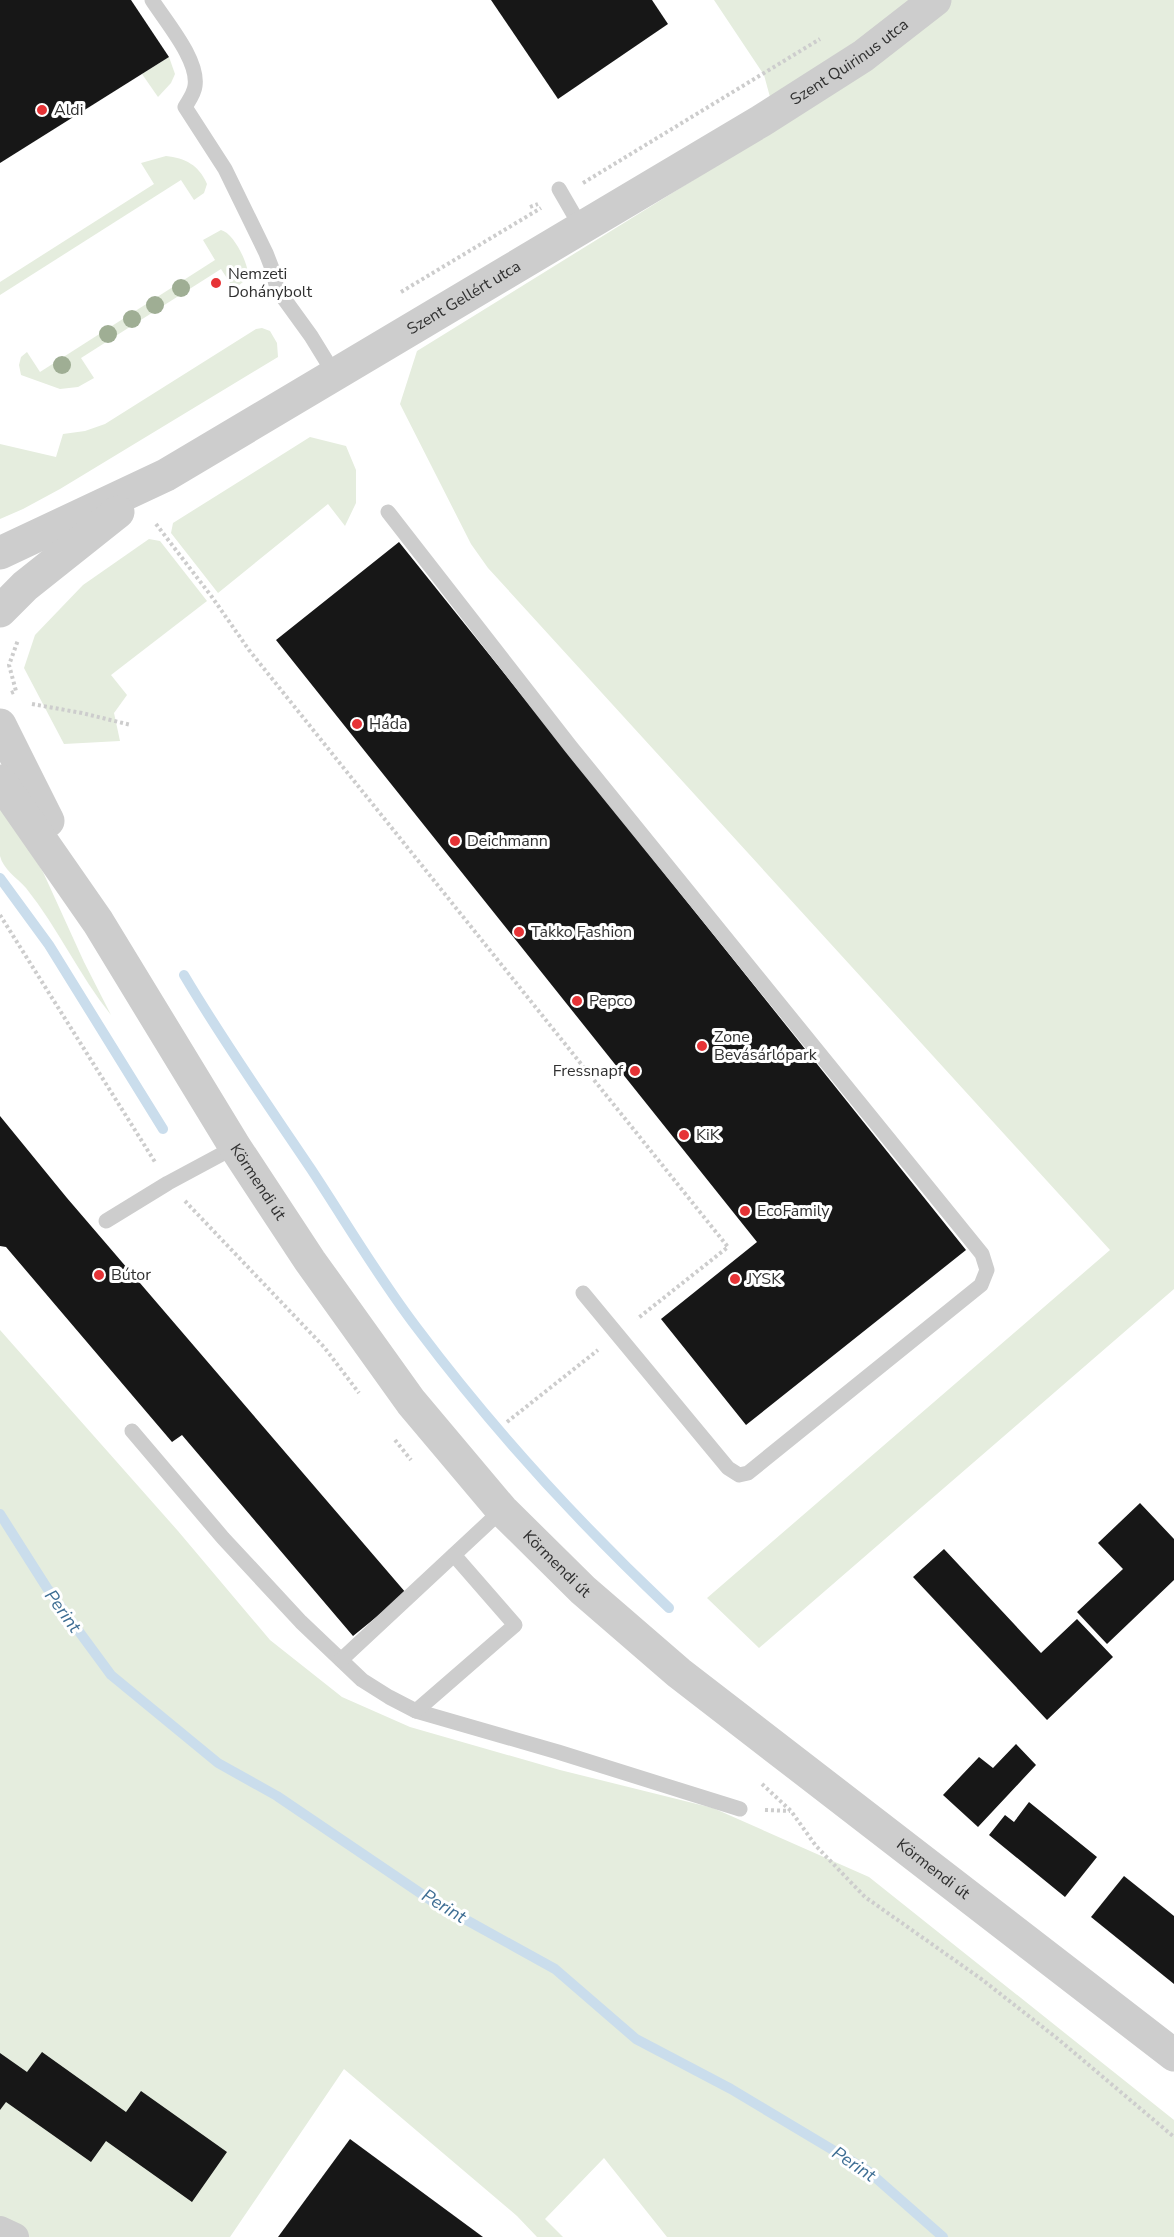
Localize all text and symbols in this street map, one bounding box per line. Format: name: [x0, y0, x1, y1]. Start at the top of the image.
street label: Szent Quirinus utca: [786, 14, 913, 111]
place label: Aldi: [54, 99, 83, 121]
marker: Aldi: [35, 103, 49, 117]
street label: Szent Gellért utca: [403, 255, 525, 340]
place label: Nemzeti Dohánybolt: [228, 263, 312, 303]
marker: Nemzeti Dohánybolt: [209, 276, 223, 290]
place label: Háda: [369, 713, 407, 735]
marker: Háda: [350, 717, 364, 731]
place label: Deichmann: [467, 830, 548, 852]
marker: Deichmann: [448, 834, 462, 848]
place label: Takko Fashion: [531, 921, 632, 943]
marker: Takko Fashion: [512, 925, 526, 939]
place label: Pepco: [589, 990, 633, 1012]
marker: Pepco: [570, 994, 584, 1008]
place label: Zone Bevásárlópark: [714, 1026, 818, 1066]
marker: Zone Bevásárlópark: [695, 1039, 709, 1053]
place label: Fressnapf: [553, 1060, 624, 1082]
marker: Fressnapf: [628, 1064, 642, 1078]
place label: KiK: [696, 1124, 721, 1146]
marker: KiK: [677, 1128, 691, 1142]
street label: Körmendi út: [225, 1139, 291, 1225]
place label: EcoFamily: [757, 1200, 830, 1222]
marker: EcoFamily: [738, 1204, 752, 1218]
place label: Bútor: [111, 1264, 151, 1286]
marker: Bútor: [92, 1268, 106, 1282]
place label: JYSK: [746, 1268, 782, 1290]
marker: JYSK: [728, 1272, 742, 1286]
street label: Körmendi út: [518, 1525, 596, 1603]
water label: Perint: [39, 1585, 87, 1638]
street label: Körmendi út: [892, 1834, 975, 1905]
water label: Perint: [417, 1883, 471, 1929]
water label: Perint: [828, 2141, 881, 2188]

